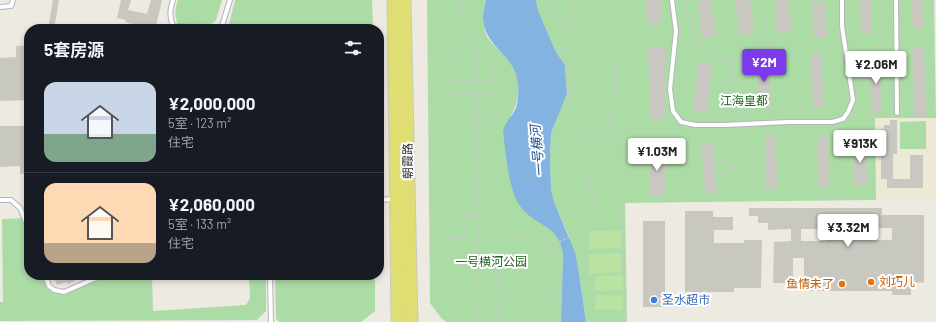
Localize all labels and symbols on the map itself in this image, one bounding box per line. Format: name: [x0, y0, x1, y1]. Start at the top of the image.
pin: ¥2M: [745, 49, 783, 83]
pin: ¥2.06M: [843, 51, 909, 85]
park label: 江海皇都: [720, 93, 768, 107]
water label: 一号横河: [527, 121, 547, 178]
pin: ¥913K: [832, 130, 888, 164]
pin: ¥1.03M: [624, 138, 690, 172]
street label: 朝霞路: [400, 143, 414, 179]
pin: ¥3.32M: [815, 214, 881, 248]
park label: 一号横河公园: [455, 254, 527, 268]
place label: 刘巧儿: [879, 274, 915, 288]
place label: 鱼情未了: [786, 276, 834, 290]
marker: 刘巧儿: [866, 277, 876, 287]
marker: 鱼情未了: [837, 279, 847, 289]
place label: 圣水超市: [662, 292, 710, 306]
marker: 圣水超市: [649, 295, 659, 305]

